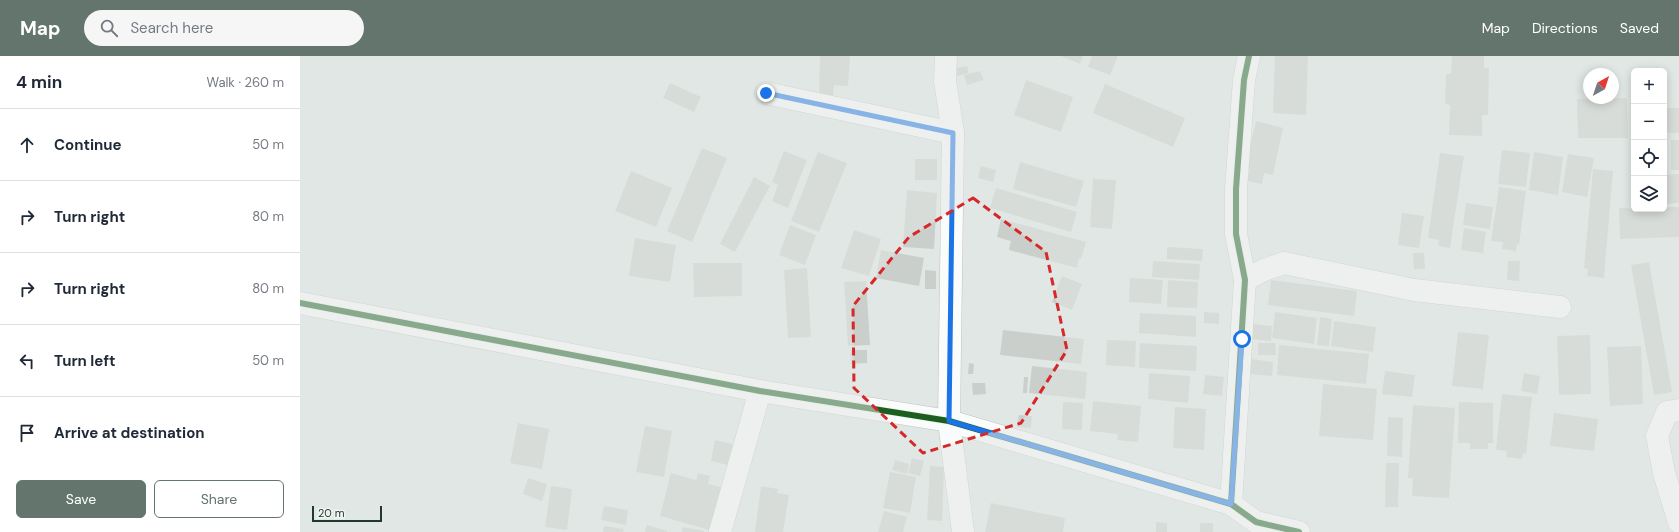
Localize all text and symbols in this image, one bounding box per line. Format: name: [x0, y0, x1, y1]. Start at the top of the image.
search box: [84, 10, 364, 46]
text: Map: [20, 16, 60, 41]
icon: search: [98, 17, 120, 39]
text: Search here: [130, 18, 213, 38]
text: Map: [1482, 19, 1510, 37]
text: Directions: [1532, 19, 1598, 37]
text: Saved: [1620, 19, 1659, 37]
north arrow: [1583, 68, 1619, 104]
map controls: [1631, 68, 1667, 212]
button: +: [1631, 68, 1667, 104]
text: 4 min: [16, 71, 62, 93]
text: Walk · 260 m: [206, 74, 284, 91]
route end: [757, 84, 775, 102]
button: −: [1631, 104, 1667, 140]
icon: ahead: [16, 134, 38, 156]
text: Continue: [54, 135, 122, 155]
text: 50 m: [252, 136, 284, 153]
button: locate: [1631, 140, 1667, 176]
button: layers: [1631, 176, 1667, 212]
icon: right: [16, 206, 38, 228]
text: Turn right: [54, 207, 125, 227]
text: 80 m: [252, 208, 284, 225]
icon: right: [16, 278, 38, 300]
text: Turn right: [54, 279, 125, 299]
text: 80 m: [252, 280, 284, 297]
route start: [1233, 330, 1251, 348]
icon: left: [16, 350, 38, 372]
text: Turn left: [54, 351, 115, 371]
text: 50 m: [252, 352, 284, 369]
icon: arrive: [16, 422, 38, 444]
text: Arrive at destination: [54, 423, 205, 443]
button: Save: [16, 480, 146, 518]
button: Share: [154, 480, 284, 518]
scale bar: [312, 504, 382, 523]
text: 20 m: [318, 506, 344, 520]

